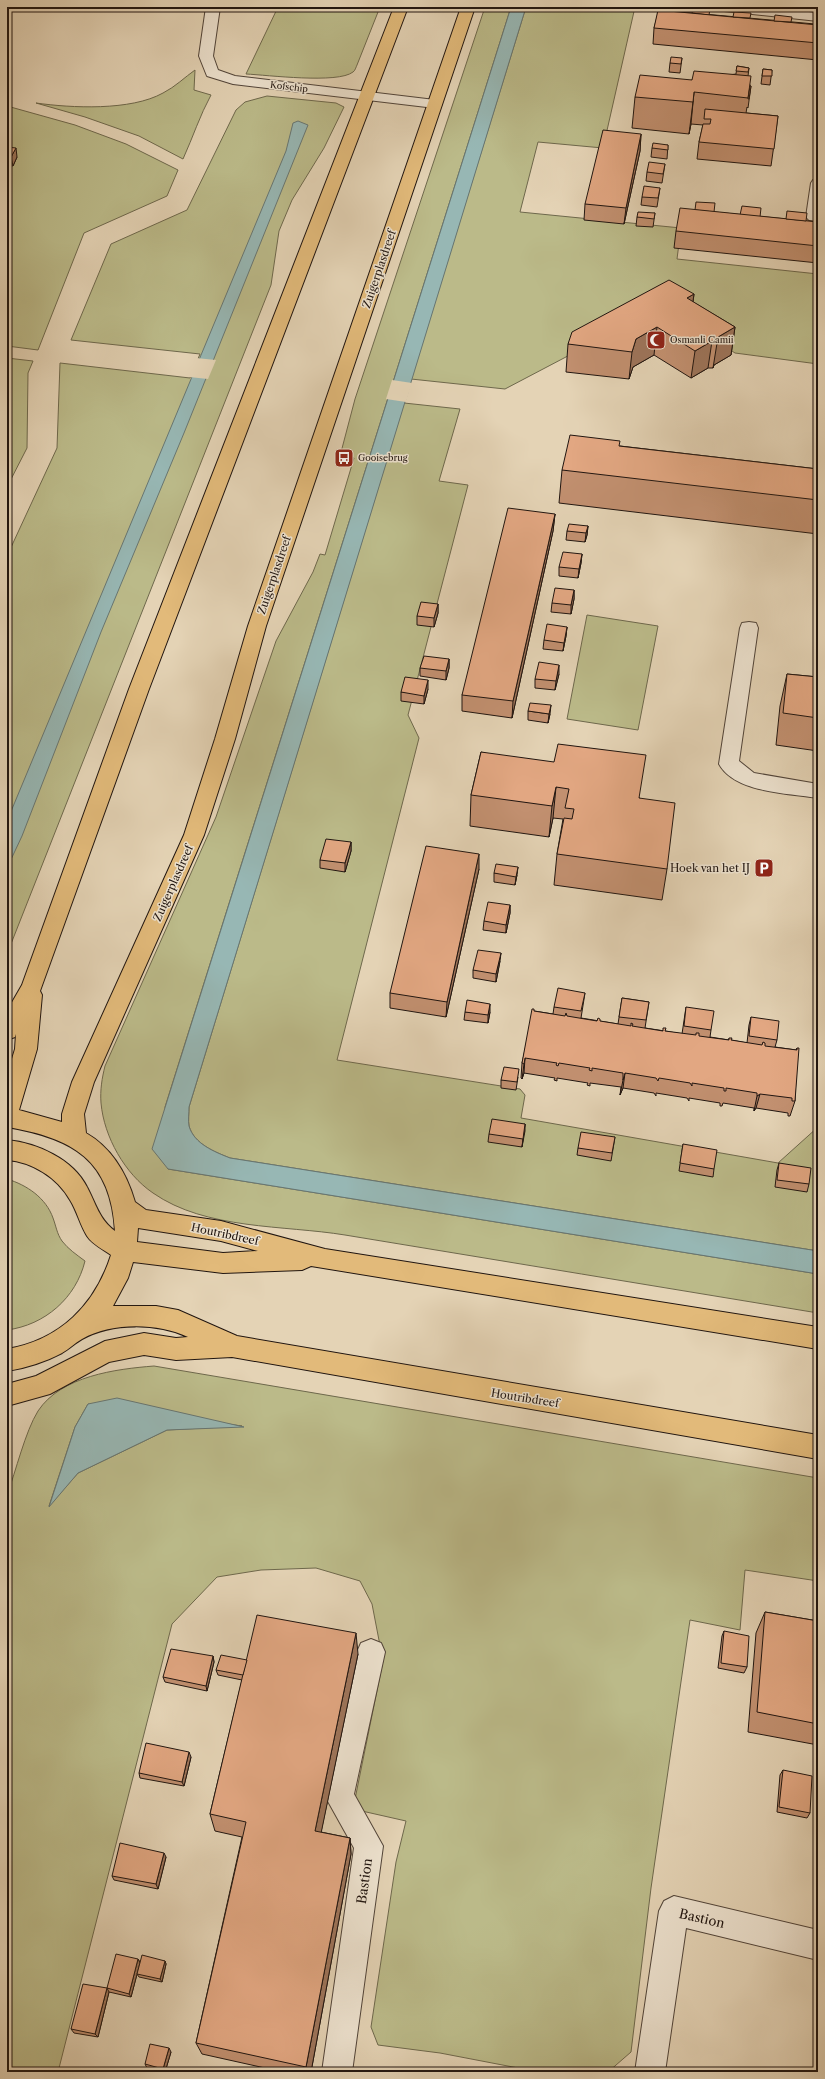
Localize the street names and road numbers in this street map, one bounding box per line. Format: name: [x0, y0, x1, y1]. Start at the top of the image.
street label: Kofschip: [270, 79, 309, 94]
street label: Zuigerplasdreef: [359, 226, 400, 310]
street label: Zuigerplasdreef: [254, 532, 295, 616]
street label: Zuigerplasdreef: [150, 841, 197, 923]
street label: Houtribdreef: [190, 1220, 262, 1248]
street label: Houtribdreef: [490, 1386, 562, 1411]
street label: Bastion: [353, 1857, 375, 1905]
street label: Bastion: [678, 1905, 726, 1931]

